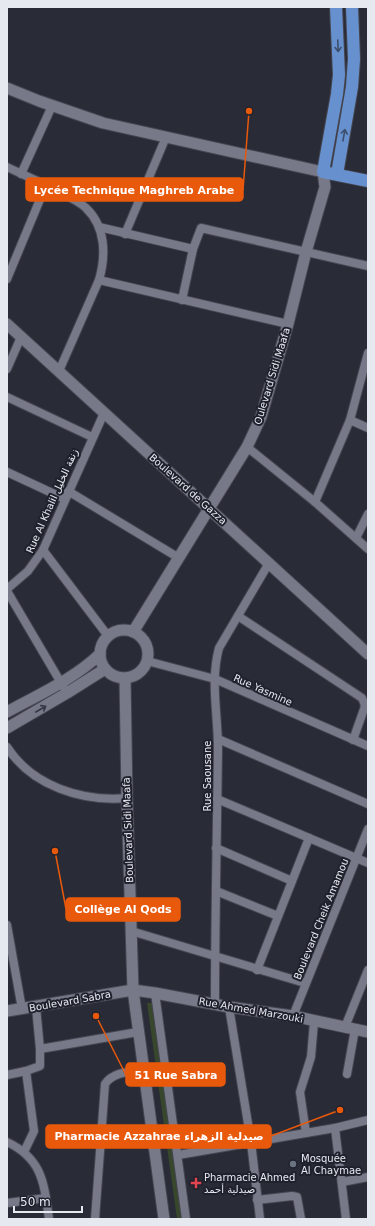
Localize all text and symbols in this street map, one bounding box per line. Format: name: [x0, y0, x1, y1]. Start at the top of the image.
one-way arrow: [334, 39, 342, 52]
one-way arrow: [340, 129, 348, 142]
callout: Lycée Technique Maghreb Arabe: [26, 178, 243, 201]
text: Lycée Technique Maghreb Arabe: [34, 184, 234, 197]
street label: Oulevard Sidi Maafa: [252, 326, 292, 426]
street label: Rue Al Khalil زنقة الخليل: [24, 447, 80, 555]
street label: Boulevard de Gazza: [147, 451, 229, 527]
street label: Rue Yasmine: [232, 672, 294, 708]
one-way arrow: [35, 704, 47, 712]
street label: Rue Saousane: [202, 741, 213, 811]
street label: Boulevard Sidi Maafa: [121, 777, 135, 883]
street label: Boulevard Cheik Amamou: [292, 857, 350, 981]
callout: Collège Al Qods: [66, 898, 180, 921]
text: Collège Al Qods: [74, 903, 172, 916]
street label: Boulevard Sabra: [28, 988, 112, 1014]
street label: Rue Ahmed Marzouki: [198, 995, 304, 1025]
callout: 51 Rue Sabra: [126, 1063, 225, 1086]
text: 51 Rue Sabra: [135, 1069, 217, 1082]
callout: Pharmacie Azzahrae صيدلية الزهراء: [46, 1125, 271, 1148]
text: Pharmacie Azzahrae صيدلية الزهراء: [54, 1130, 264, 1143]
place label: Mosquée Al Chaymae: [301, 1153, 361, 1176]
marker: Mosquée Al Chaymae: [288, 1159, 298, 1169]
place label: Pharmacie Ahmed صيدلية أحمد: [204, 1172, 295, 1195]
marker: Pharmacie Ahmed صيدلية أحمد: [191, 1178, 201, 1188]
scale bar: [14, 1188, 82, 1214]
text: 50 m: [20, 1195, 51, 1209]

